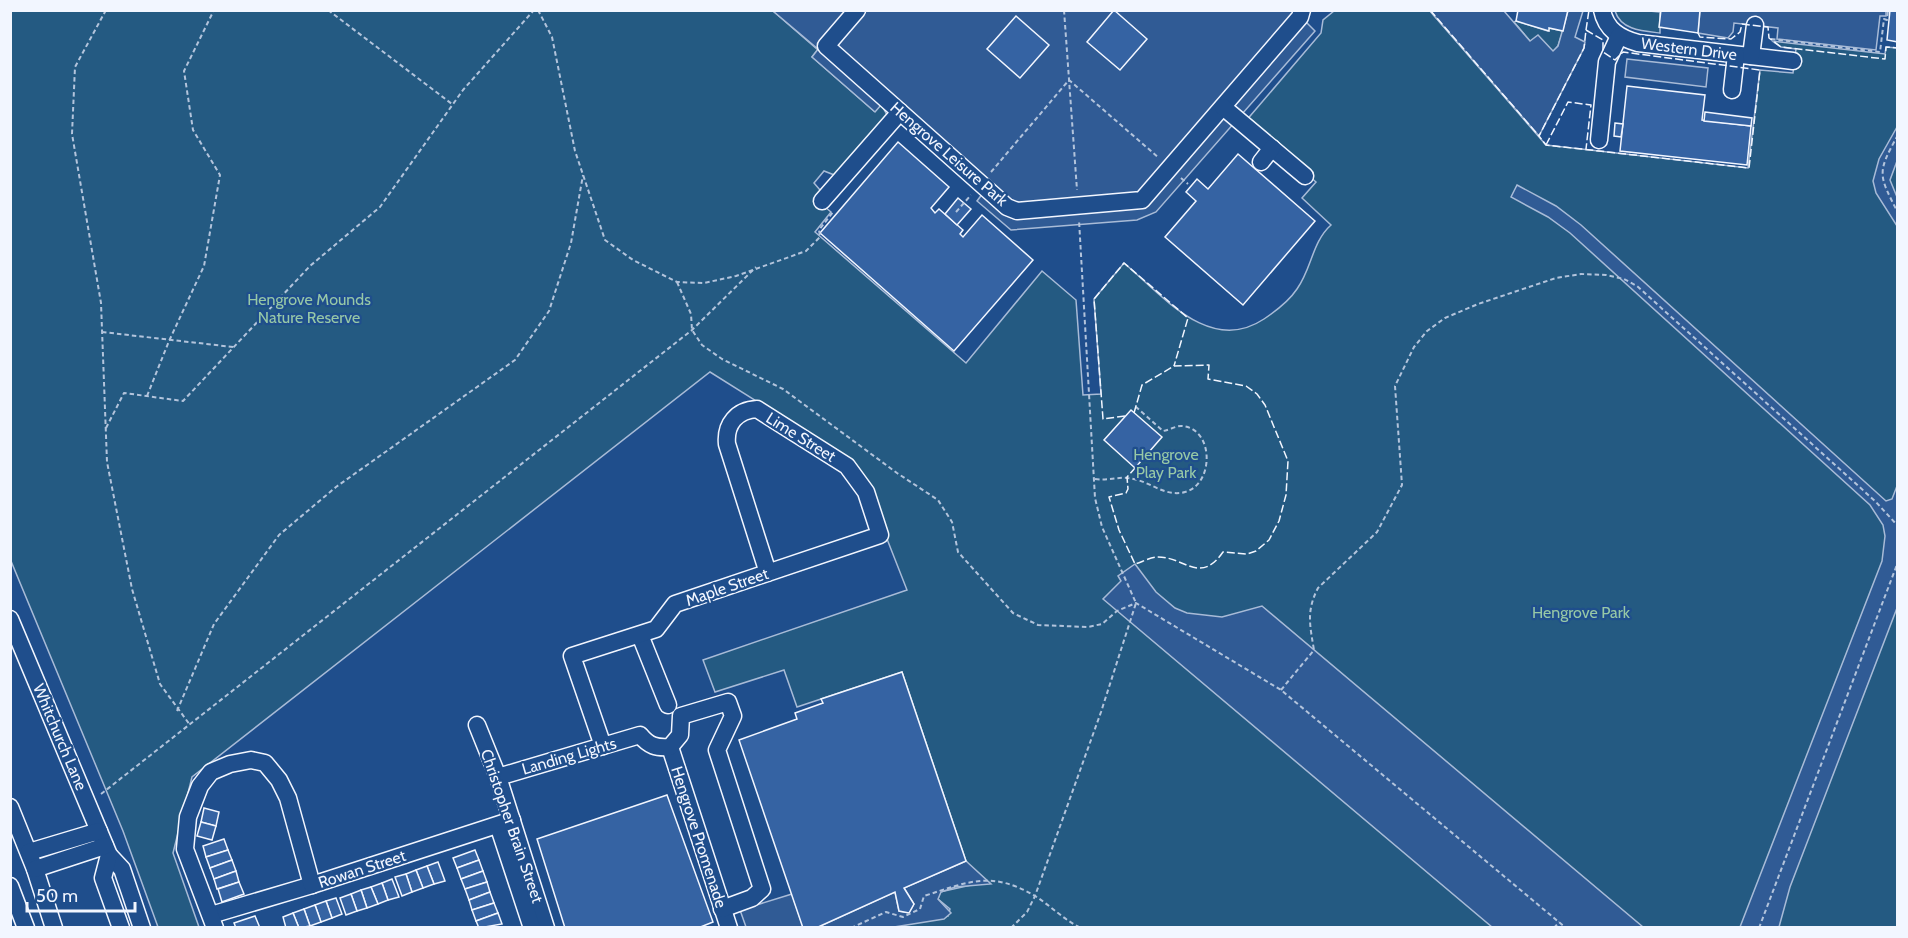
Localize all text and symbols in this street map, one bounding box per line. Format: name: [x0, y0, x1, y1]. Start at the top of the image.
street label: Western Drive: [1640, 34, 1738, 64]
street label: Hengrove Leisure Park: [886, 98, 1012, 211]
park label: Hengrove Mounds Nature Reserve: [247, 290, 371, 327]
street label: Lime Street: [763, 408, 840, 466]
park label: Hengrove Play Park: [1133, 445, 1199, 482]
street label: Maple Street: [683, 564, 771, 610]
park label: Hengrove Park: [1532, 603, 1631, 622]
street label: Whitchurch Lane: [29, 681, 91, 793]
street label: Landing Lights: [520, 733, 619, 779]
street label: Christopher Brain Street: [477, 747, 547, 906]
street label: Hengrove Promenade: [667, 764, 731, 910]
street label: Rowan Street: [316, 846, 409, 892]
scale bar: [27, 875, 135, 913]
text: 50 m: [36, 885, 78, 907]

